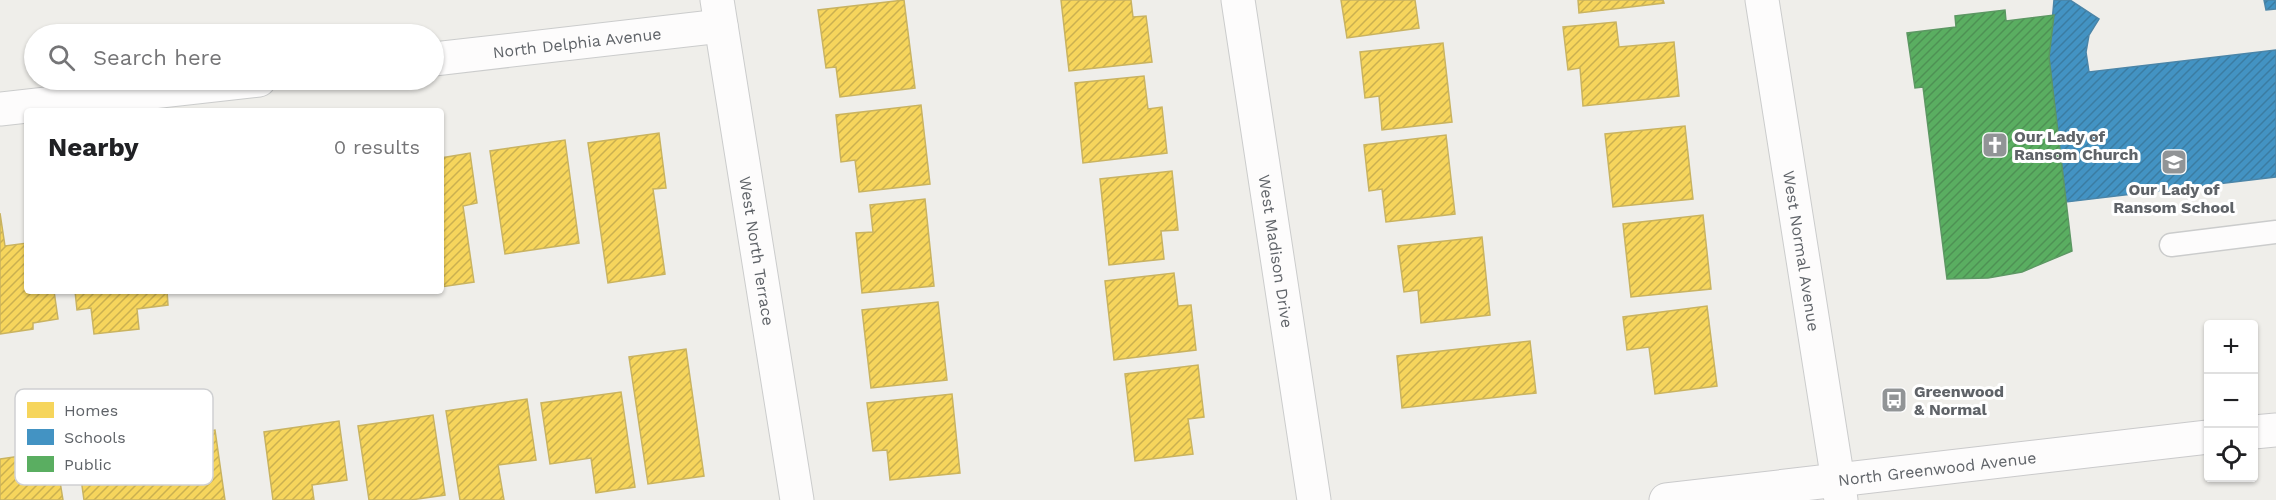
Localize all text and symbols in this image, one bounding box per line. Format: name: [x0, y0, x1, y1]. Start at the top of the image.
street label: North Delphia Avenue: [492, 23, 662, 62]
search box: [24, 24, 444, 90]
icon: search: [45, 41, 78, 74]
text: Search here: [93, 45, 222, 70]
place label: Our Lady of Ransom Church: [2014, 127, 2138, 164]
church icon: Our Lady of Ransom Church: [1980, 130, 2010, 160]
text: Nearby: [48, 132, 139, 162]
text: 0 results: [334, 135, 420, 159]
school or university icon: Our Lady of Ransom School: [2159, 147, 2189, 177]
street label: West Normal Avenue: [1780, 169, 1824, 333]
street label: West Madison Drive: [1255, 173, 1297, 329]
street label: West North Terrace: [736, 175, 778, 327]
place label: Our Lady of Ransom School: [2113, 180, 2236, 217]
map controls: [2204, 320, 2258, 482]
button: +: [2204, 320, 2258, 374]
button: −: [2204, 374, 2258, 428]
place label: Greenwood & Normal: [1914, 382, 2004, 419]
bus stop icon: Greenwood & Normal: [1879, 385, 1909, 415]
legend: [15, 389, 213, 485]
text: Homes: [64, 401, 118, 420]
text: Schools: [64, 428, 126, 447]
button: locate: [2204, 428, 2258, 482]
street label: North Greenwood Avenue: [1837, 448, 2037, 489]
text: Public: [64, 455, 112, 474]

